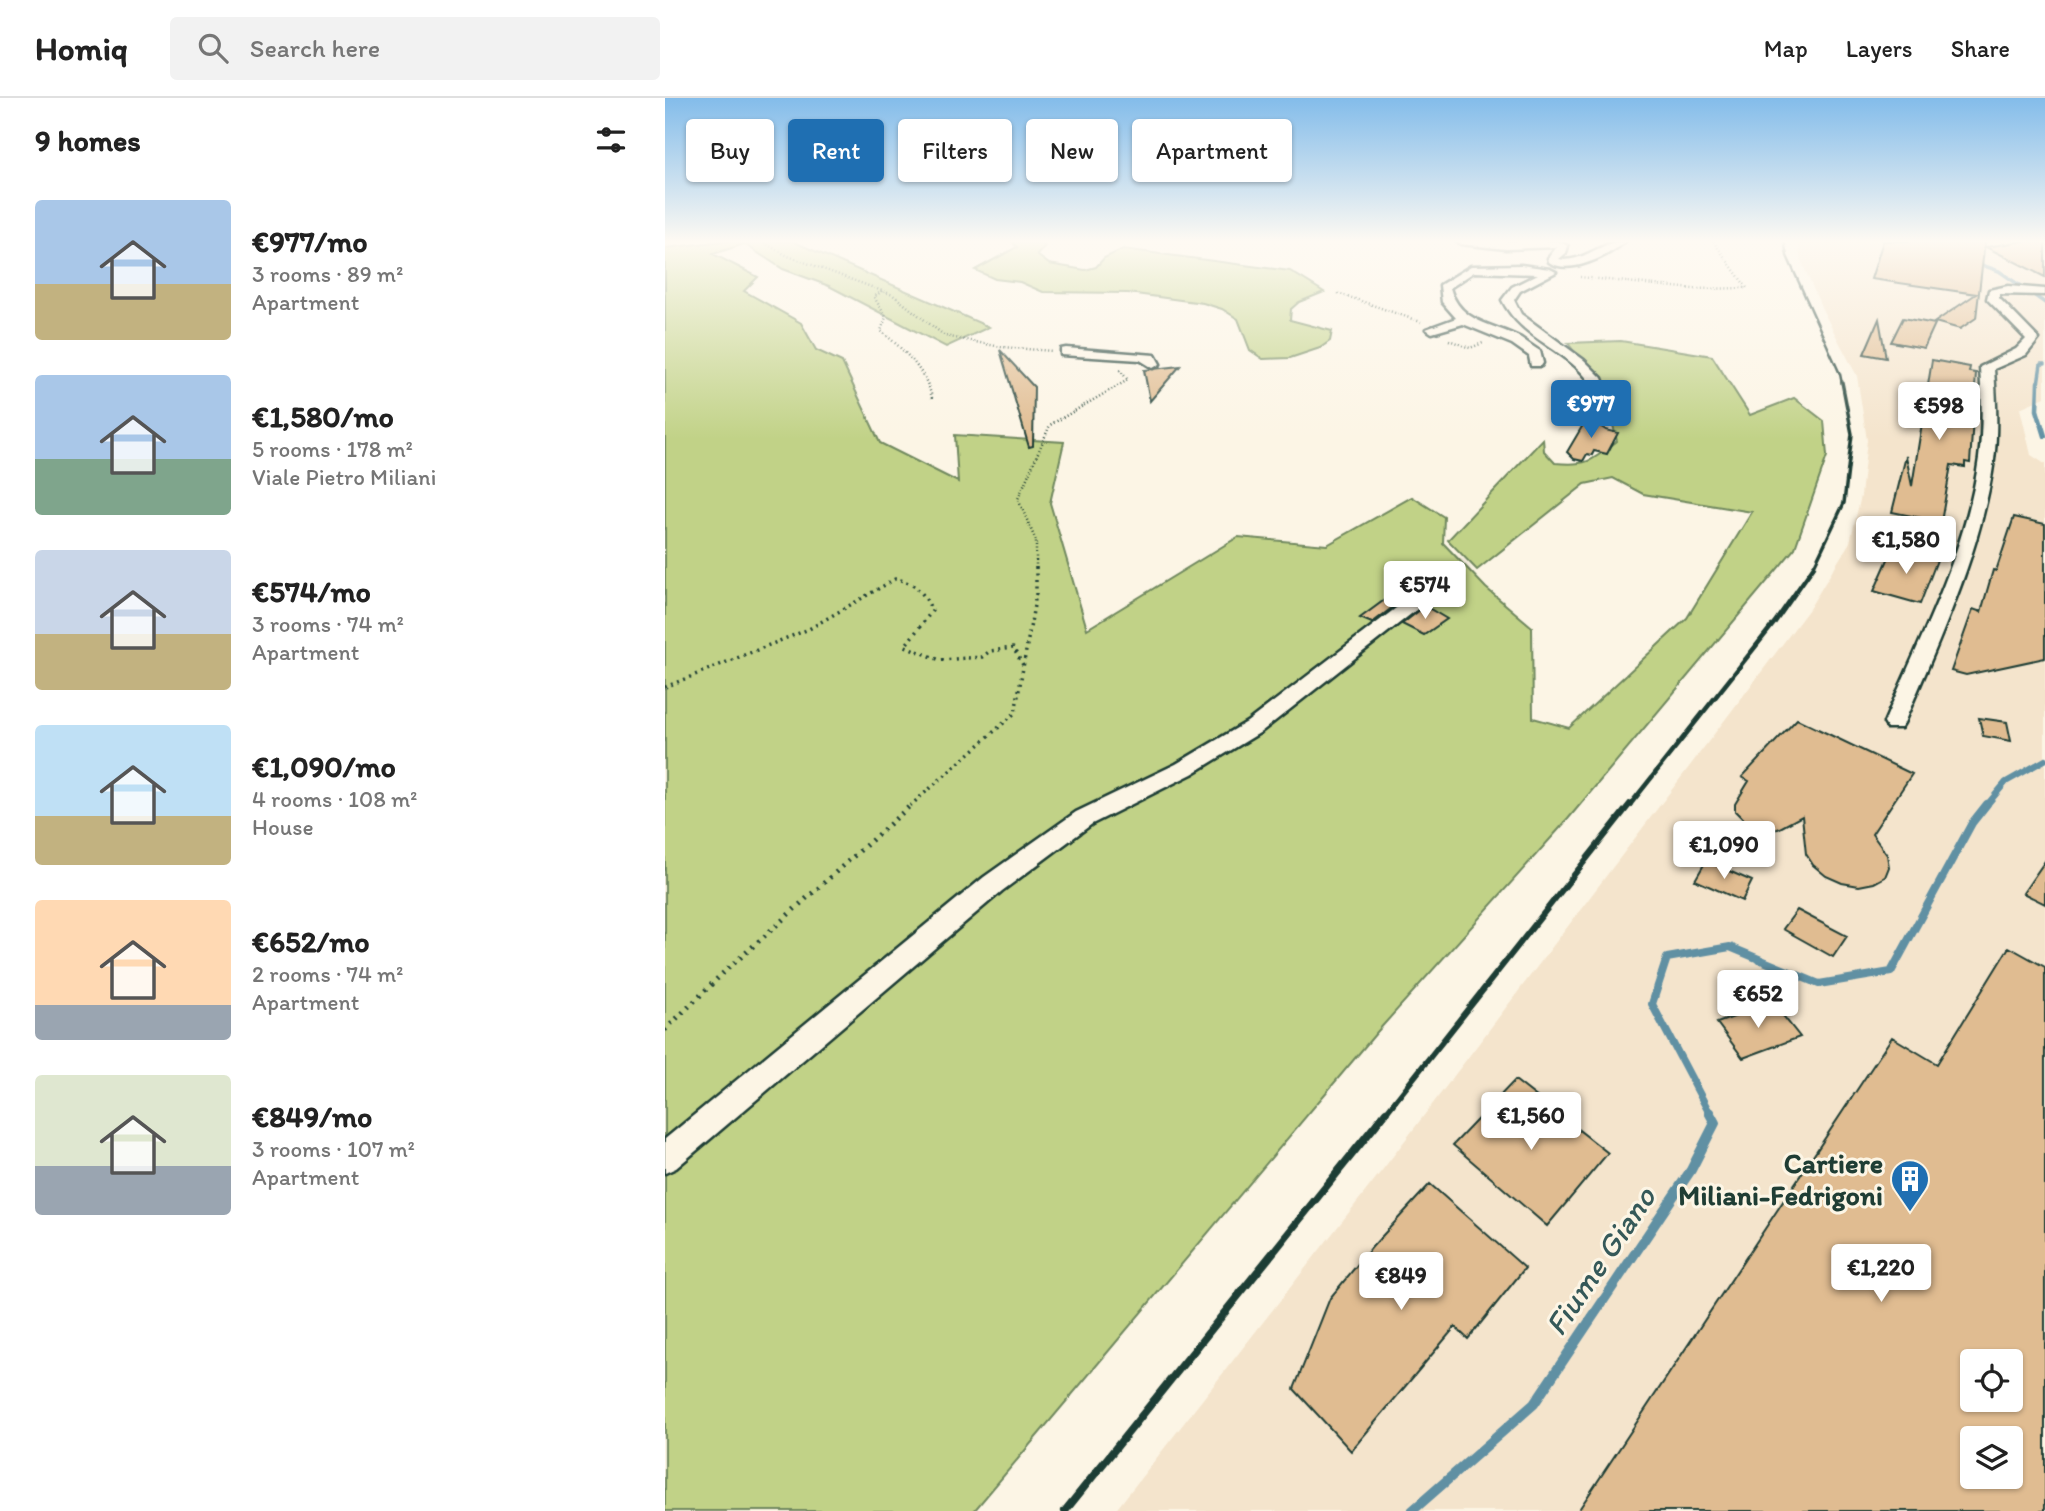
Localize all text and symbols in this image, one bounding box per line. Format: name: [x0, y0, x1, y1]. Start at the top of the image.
search box: [170, 17, 660, 80]
text: Homiq: [35, 29, 128, 68]
icon: search: [194, 29, 232, 67]
text: Search here: [250, 32, 380, 64]
text: Map: [1764, 34, 1808, 63]
text: Layers: [1846, 34, 1913, 63]
text: Share: [1951, 34, 2010, 63]
chip: Buy: [686, 119, 774, 182]
chip: Rent: [788, 119, 884, 182]
chip: Filters: [898, 119, 1012, 182]
chip: New: [1026, 119, 1118, 182]
chip: Apartment: [1132, 119, 1292, 182]
icon: filters: [592, 121, 630, 159]
text: 9 homes: [35, 122, 141, 159]
text: €977/mo: [252, 223, 368, 260]
icon: home: [91, 228, 175, 312]
text: 3 rooms · 89 m²: [252, 260, 403, 288]
text: Apartment: [252, 288, 359, 316]
pin: €977: [1550, 380, 1632, 440]
pin: €598: [1898, 382, 1980, 442]
text: €977: [1567, 389, 1615, 417]
text: €598: [1914, 391, 1964, 419]
text: €1,580/mo: [252, 398, 394, 435]
icon: home: [91, 403, 175, 487]
text: 5 rooms · 178 m²: [252, 435, 413, 463]
text: Viale Pietro Miliani: [252, 463, 437, 491]
pin: €1,580: [1849, 517, 1963, 576]
text: €1,580: [1872, 525, 1940, 553]
pin: €574: [1384, 561, 1466, 621]
text: €574: [1400, 570, 1450, 598]
text: €574/mo: [252, 573, 371, 610]
icon: home: [91, 578, 175, 662]
text: 3 rooms · 74 m²: [252, 610, 404, 638]
text: Apartment: [252, 638, 359, 666]
text: €1,090/mo: [252, 748, 396, 785]
icon: home: [91, 753, 175, 837]
text: 4 rooms · 108 m²: [252, 785, 417, 813]
text: House: [252, 813, 314, 841]
pin: €1,090: [1667, 822, 1781, 881]
text: €1,090: [1689, 830, 1759, 858]
text: €652/mo: [252, 923, 370, 960]
icon: home: [91, 928, 175, 1012]
text: 2 rooms · 74 m²: [252, 960, 404, 988]
pin: €652: [1717, 970, 1799, 1030]
text: €652: [1733, 979, 1783, 1007]
text: Apartment: [252, 988, 359, 1016]
pin: €1,560: [1474, 1093, 1588, 1152]
text: €849/mo: [252, 1098, 372, 1135]
text: €1,560: [1497, 1101, 1565, 1129]
icon: home: [91, 1103, 175, 1187]
text: 3 rooms · 107 m²: [252, 1135, 415, 1163]
place label: Cartiere Miliani-Fedrigoni: [1678, 1146, 1883, 1212]
building icon: Cartiere Miliani-Fedrigoni: [1889, 1158, 1931, 1213]
text: Apartment: [252, 1163, 359, 1191]
water label: Fiume Giano: [1536, 1178, 1665, 1342]
pin: €1,220: [1824, 1244, 1938, 1304]
pin: €849: [1360, 1252, 1442, 1312]
text: €1,220: [1847, 1253, 1915, 1281]
text: €849: [1375, 1261, 1427, 1289]
map controls: [1960, 1349, 2023, 1489]
button: locate: [1960, 1349, 2023, 1412]
button: layers: [1960, 1426, 2023, 1489]

